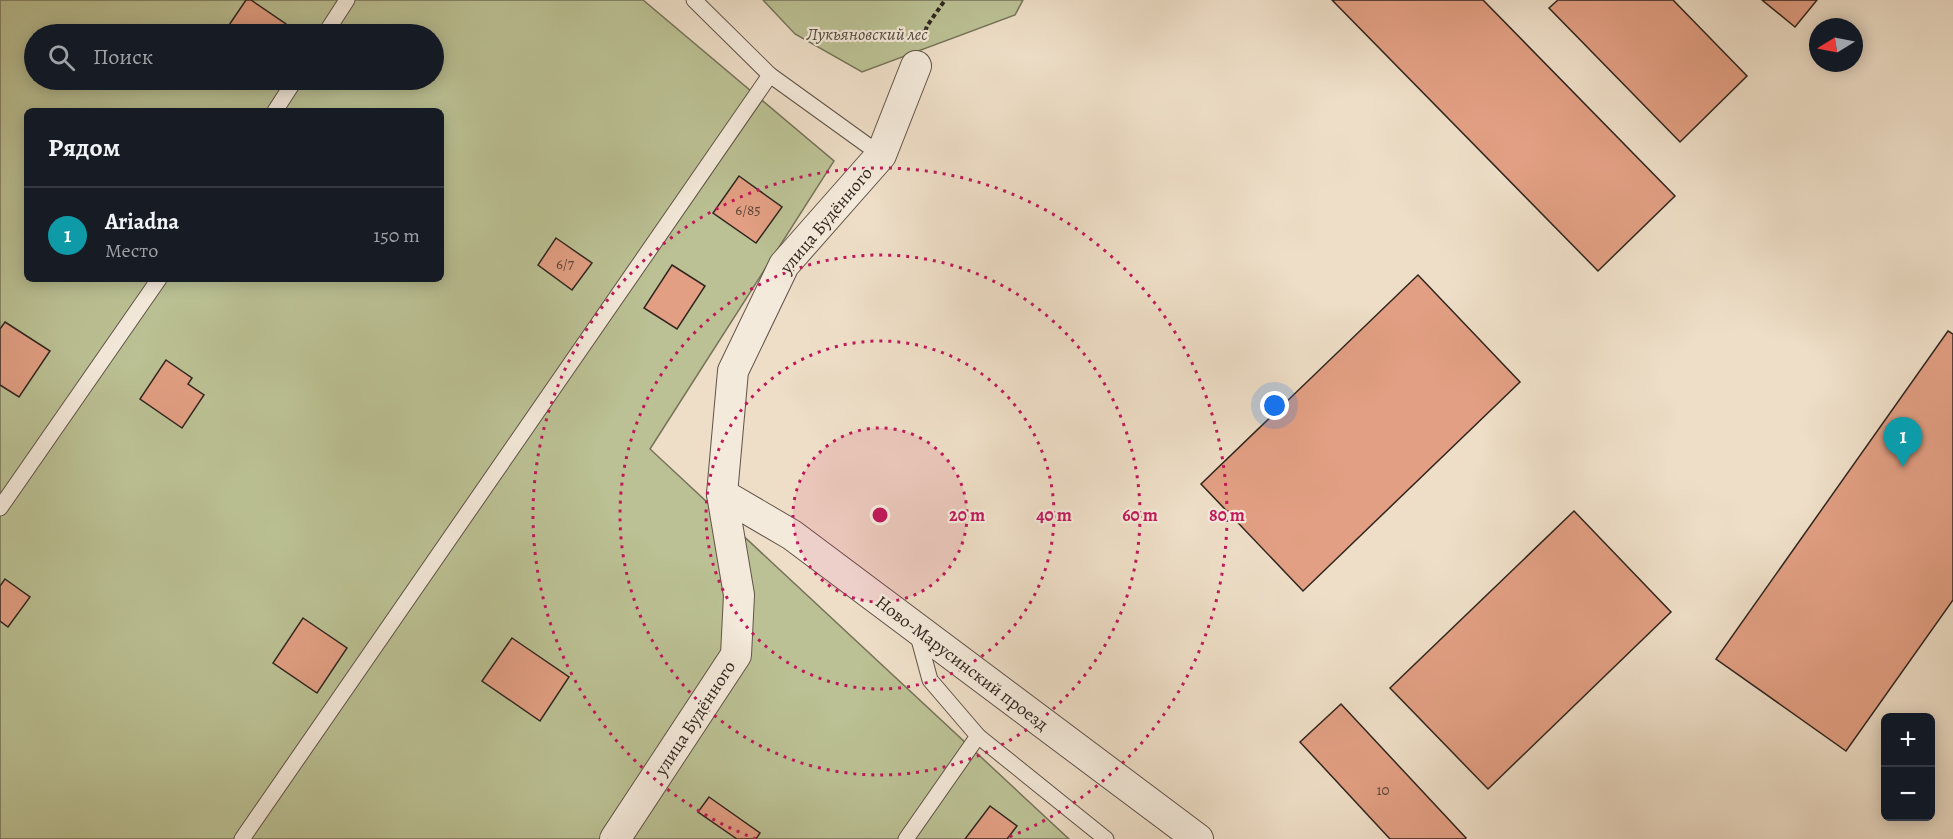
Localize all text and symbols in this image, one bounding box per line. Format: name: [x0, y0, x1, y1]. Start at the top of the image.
north arrow: [1809, 18, 1863, 72]
park label: Лукьяновский лес: [805, 22, 928, 46]
search box: [24, 24, 444, 90]
icon: search: [45, 41, 78, 74]
text: Поиск: [93, 42, 153, 72]
text: Рядом: [48, 130, 120, 165]
street label: улица Будённого: [774, 162, 878, 279]
house number: 6/85: [735, 200, 761, 220]
text: Ariadna: [105, 207, 179, 237]
text: 1: [64, 222, 71, 249]
text: 150 m: [373, 222, 420, 249]
text: Место: [105, 237, 158, 264]
house number: 6/7: [556, 254, 575, 274]
your location: [1260, 391, 1289, 420]
pin: 1: [1884, 418, 1922, 467]
text: 20 m: [949, 503, 985, 527]
text: 40 m: [1036, 503, 1072, 527]
text: 60 m: [1122, 503, 1158, 527]
text: 80 m: [1209, 503, 1245, 527]
centre of rings: [870, 505, 890, 525]
street label: Ново-Марусинский проезд: [871, 590, 1054, 736]
street label: улица Будённого: [648, 656, 741, 781]
map controls: [1881, 713, 1935, 821]
button: +: [1881, 713, 1935, 767]
button: −: [1881, 767, 1935, 821]
house number: 10: [1376, 780, 1390, 800]

